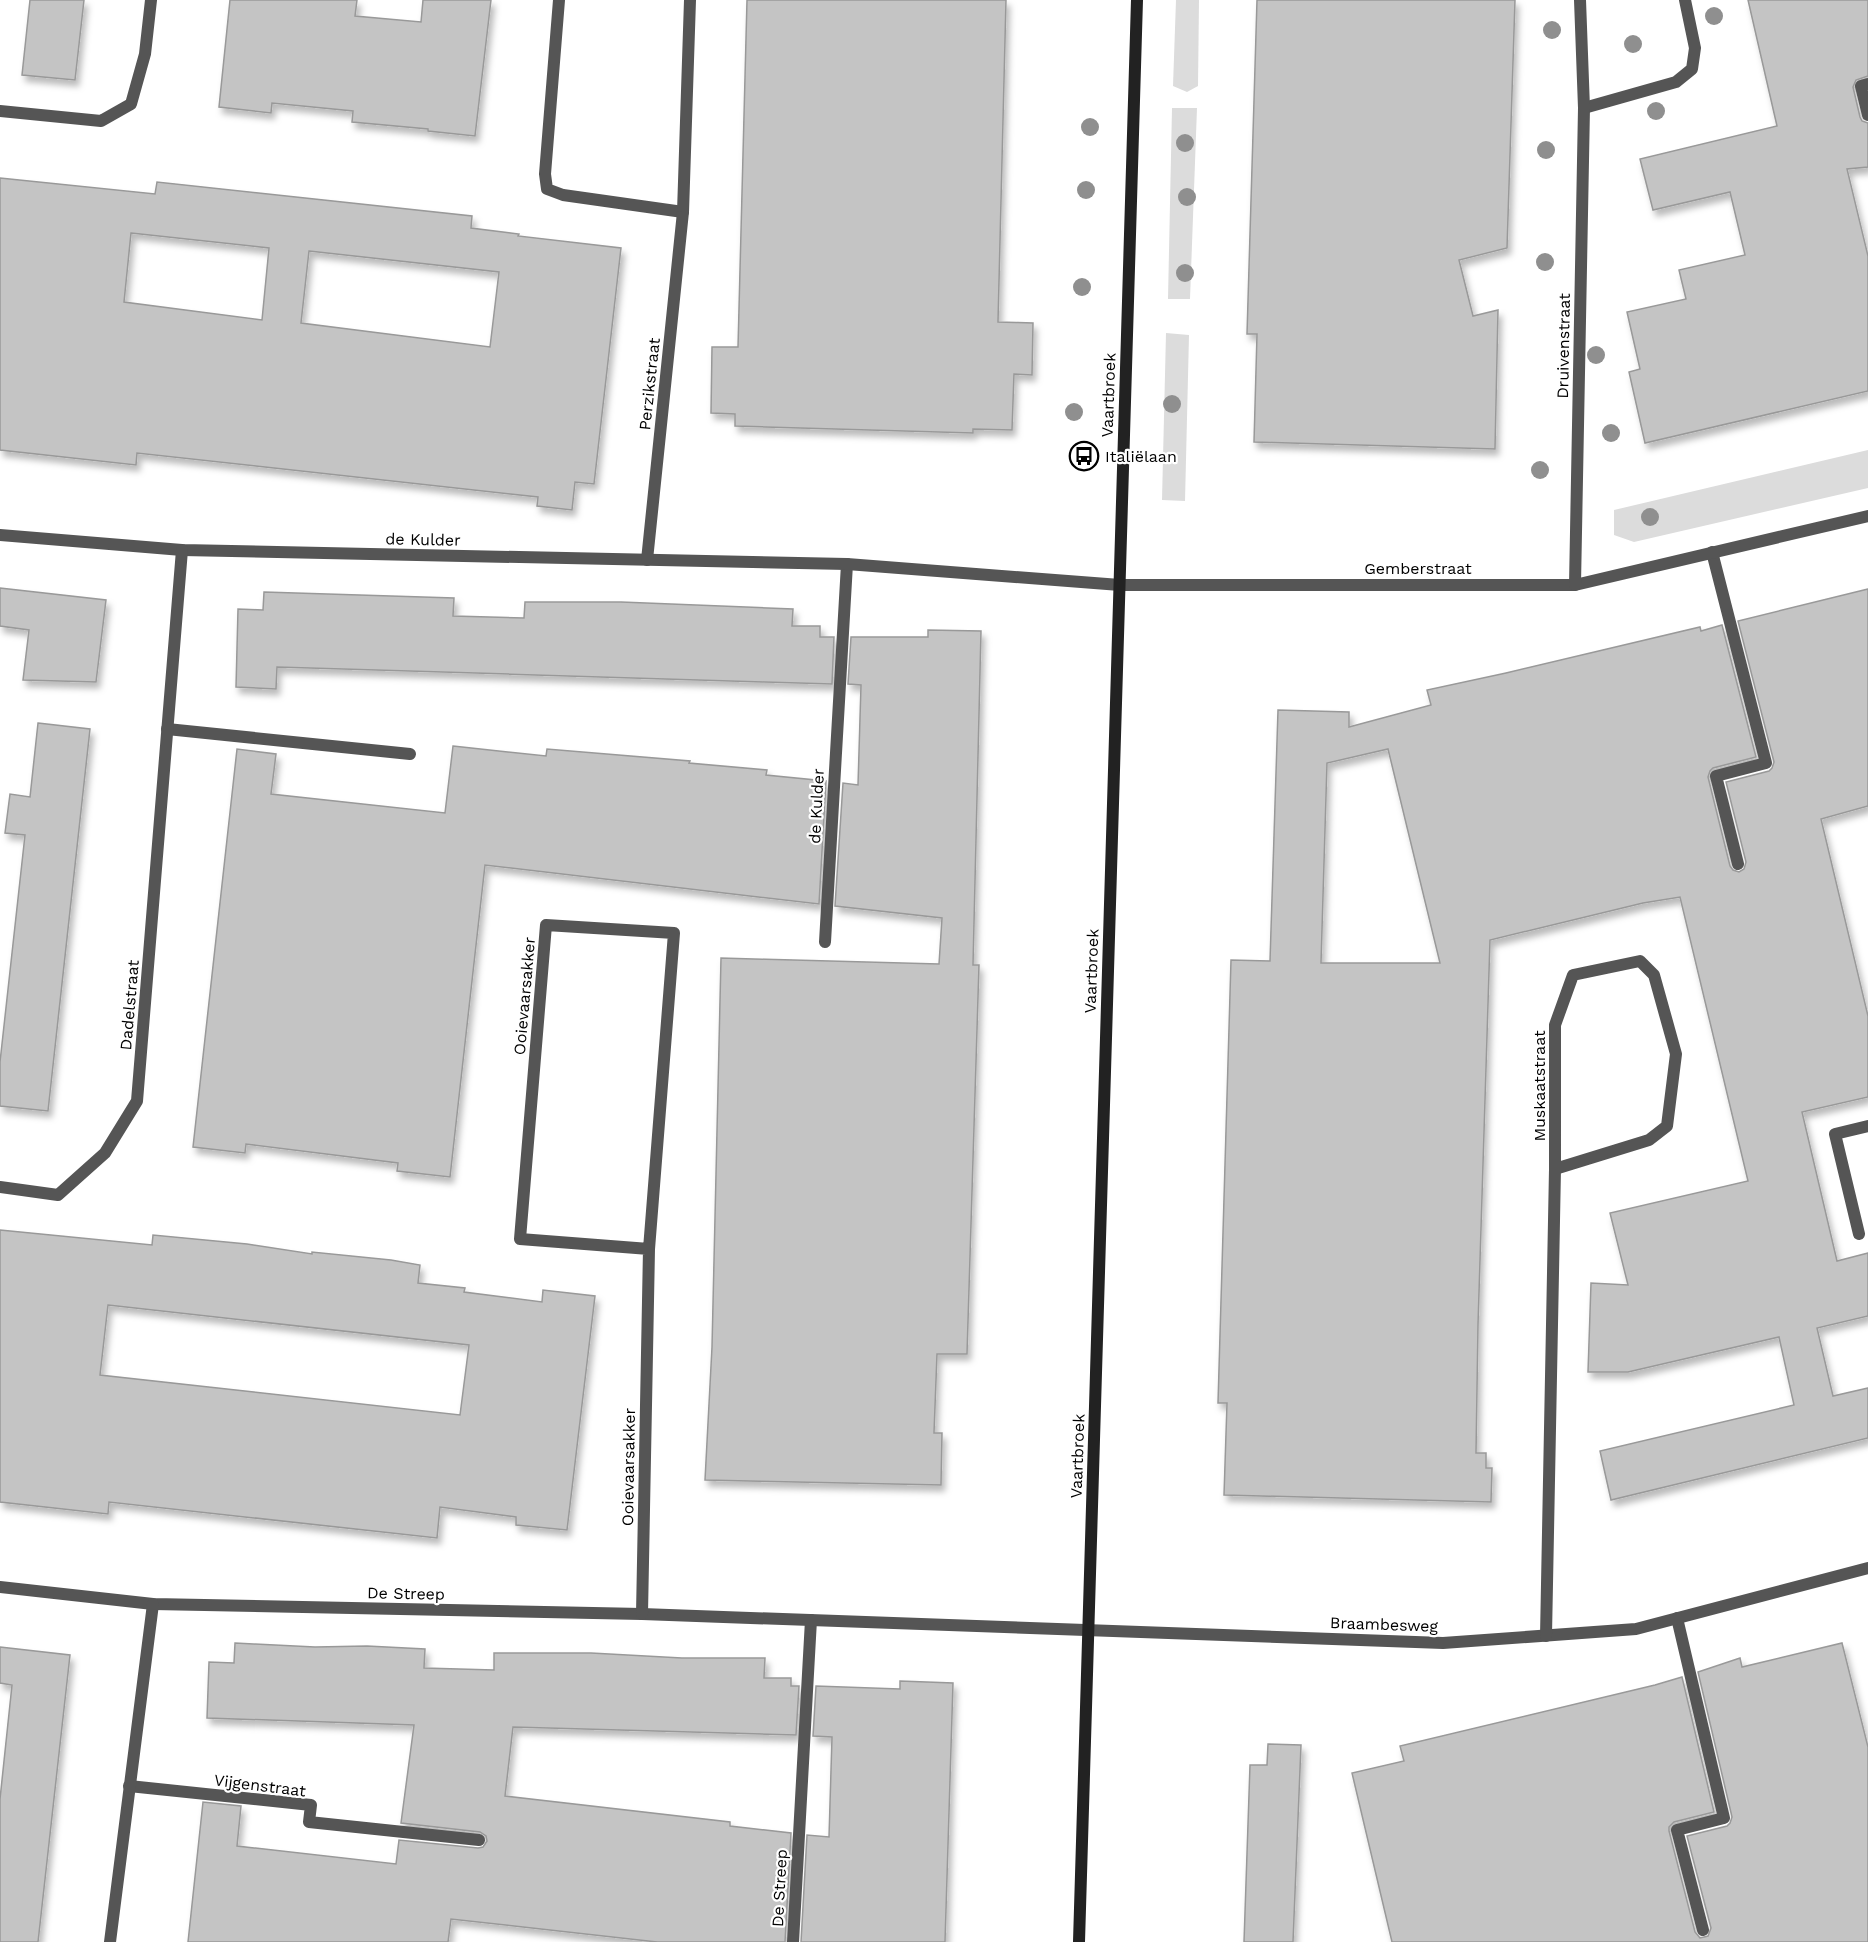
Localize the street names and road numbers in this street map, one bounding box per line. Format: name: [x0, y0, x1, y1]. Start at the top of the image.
street label: Druivenstraat: [1553, 293, 1574, 399]
street label: Perzikstraat: [635, 337, 664, 431]
street label: Vaartbroek: [1098, 352, 1119, 438]
street label: de Kulder: [385, 529, 461, 550]
street label: Gemberstraat: [1364, 559, 1472, 578]
street label: de Kulder: [805, 767, 828, 844]
street label: Vaartbroek: [1081, 928, 1102, 1014]
street label: Ooievaarsakker: [510, 936, 539, 1056]
street label: Dadelstraat: [116, 959, 143, 1051]
street label: Muskaatstraat: [1530, 1030, 1549, 1142]
street label: Ooievaarsakker: [618, 1407, 639, 1526]
street label: Vaartbroek: [1067, 1413, 1088, 1499]
street label: De Streep: [367, 1583, 445, 1604]
street label: Braambesweg: [1330, 1613, 1439, 1636]
street label: Vijgenstraat: [213, 1770, 307, 1801]
street label: De Streep: [768, 1849, 791, 1927]

